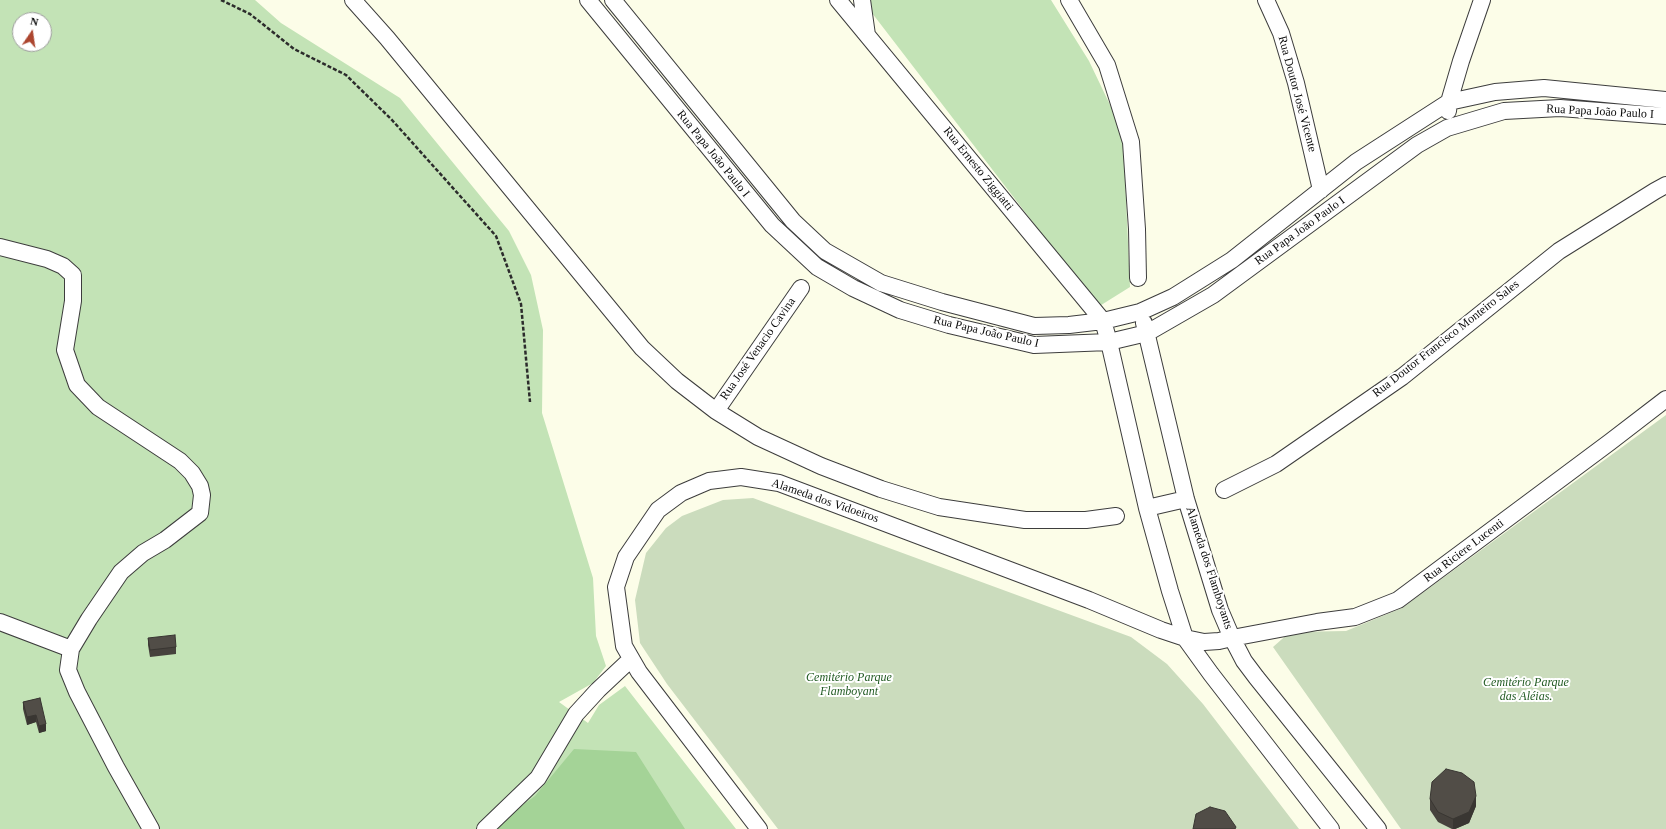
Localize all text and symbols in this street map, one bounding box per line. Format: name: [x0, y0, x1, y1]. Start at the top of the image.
north arrow: [12, 12, 52, 52]
text: N: [29, 15, 40, 28]
street label: Rua Doutor José Vicente: [1275, 34, 1319, 154]
street label: Rua Papa João Paulo I: [1546, 102, 1654, 122]
street label: Rua Papa João Paulo I: [673, 108, 753, 200]
street label: Rua Ernesto Ziggiatti: [940, 124, 1016, 214]
street label: Rua Papa João Paulo I: [1252, 193, 1348, 269]
street label: Rua Doutor Francisco Monteiro Sales: [1370, 277, 1522, 401]
street label: Rua José Venacio Cavina: [717, 295, 799, 403]
street label: Rua Papa João Paulo I: [932, 313, 1040, 351]
street label: Alameda dos Vidoeiros: [769, 476, 881, 526]
street label: Alameda dos Flamboyants: [1182, 505, 1236, 631]
street label: Rua Riciere Lucenti: [1421, 516, 1507, 586]
park label: Cemitério Parque Flamboyant: [806, 671, 892, 699]
park label: Cemitério Parque das Aléias.: [1483, 676, 1569, 704]

